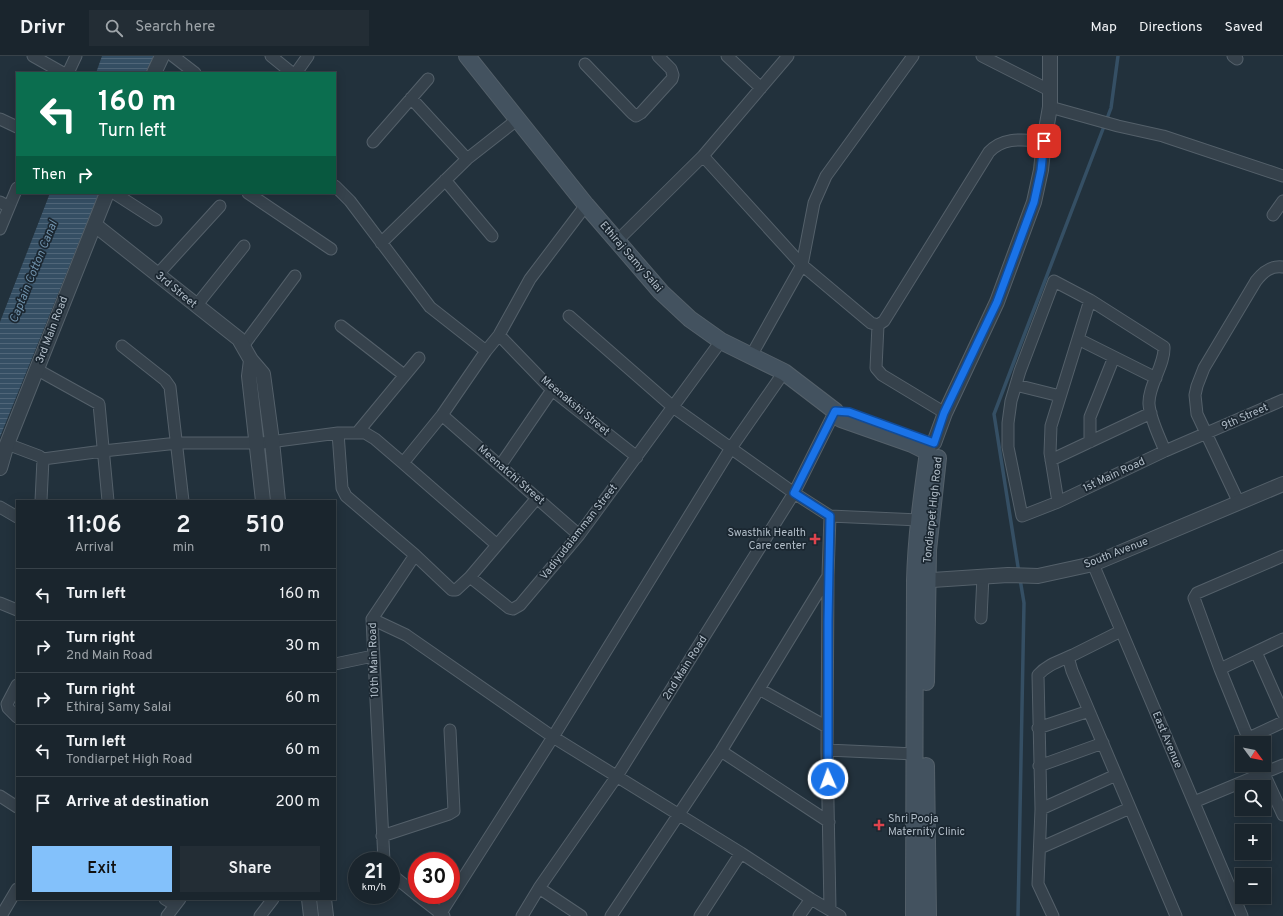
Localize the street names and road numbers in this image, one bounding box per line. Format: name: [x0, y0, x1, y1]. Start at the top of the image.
street label: Ethiraj Samy Salai: [596, 219, 666, 295]
street label: 3rd Street: [152, 269, 200, 311]
street label: 3rd Main Road: [33, 294, 71, 366]
street label: Meenakshi Street: [538, 373, 612, 439]
street label: 9th Street: [1220, 401, 1270, 433]
street label: Meenatchi Street: [475, 442, 547, 508]
street label: 1st Main Road: [1081, 454, 1147, 496]
street label: Tondiarpet High Road: [920, 456, 946, 564]
street label: Vadiyudaiamman Street: [537, 481, 621, 583]
street label: South Avenue: [1082, 534, 1150, 572]
street label: 10th Main Road: [366, 622, 382, 698]
street label: 2nd Main Road: [660, 633, 710, 703]
street label: East Avenue: [1149, 709, 1185, 771]

